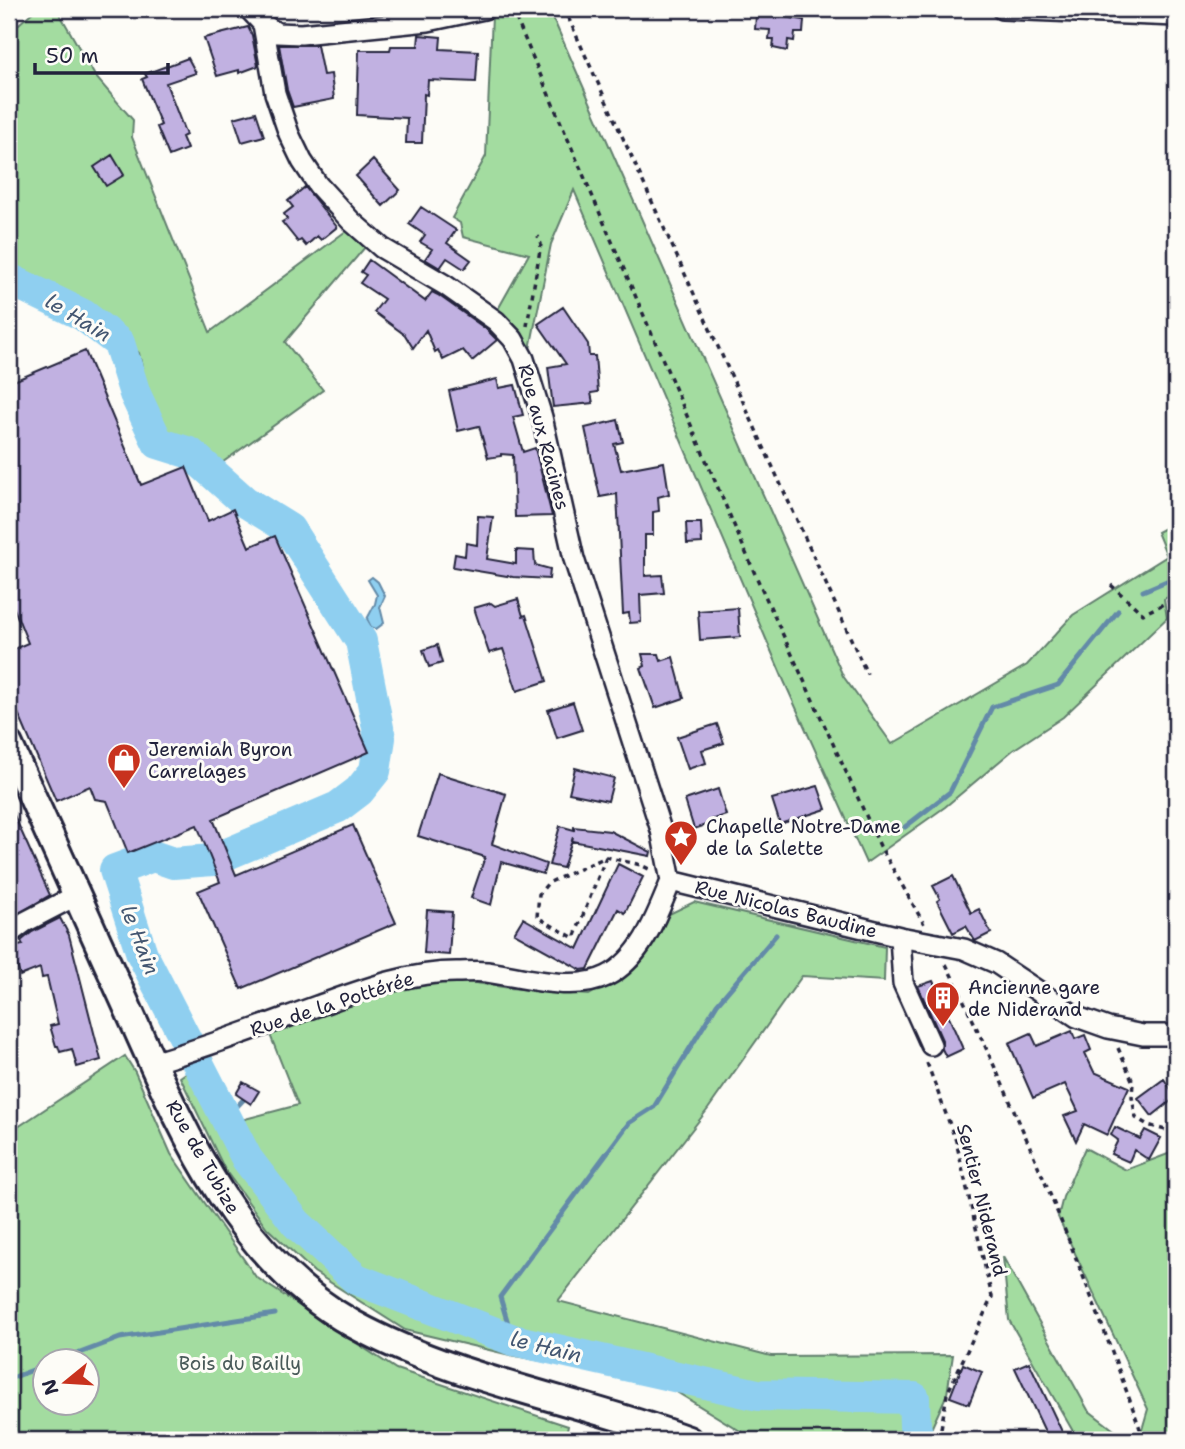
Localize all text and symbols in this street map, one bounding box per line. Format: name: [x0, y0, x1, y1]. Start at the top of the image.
scale bar: [35, 32, 168, 76]
text: 50 m: [46, 42, 99, 70]
water label: le Hain: [40, 287, 116, 349]
street label: Rue aux Racines: [513, 361, 575, 513]
place label: Jeremiah Byron Carrelages: [148, 737, 292, 784]
shop icon: Jeremiah Byron Carrelages: [105, 741, 143, 790]
place label: Chapelle Notre-Dame de la Salette: [706, 814, 901, 861]
place icon: Chapelle Notre-Dame de la Salette: [662, 818, 700, 867]
street label: Rue Nicolas Baudine: [692, 874, 880, 944]
water label: le Hain: [114, 901, 166, 979]
street label: Rue de la Pottérée: [247, 966, 417, 1042]
place label: Ancienne gare de Niderand: [968, 975, 1100, 1022]
building icon: Ancienne gare de Niderand: [924, 979, 962, 1028]
street label: Rue de Tubize: [160, 1095, 246, 1219]
street label: Sentier Niderand: [951, 1121, 1013, 1279]
water label: le Hain: [508, 1325, 584, 1369]
north arrow: [32, 1348, 102, 1418]
park label: Bois du Bailly: [179, 1351, 301, 1376]
text: N: [36, 1376, 65, 1398]

